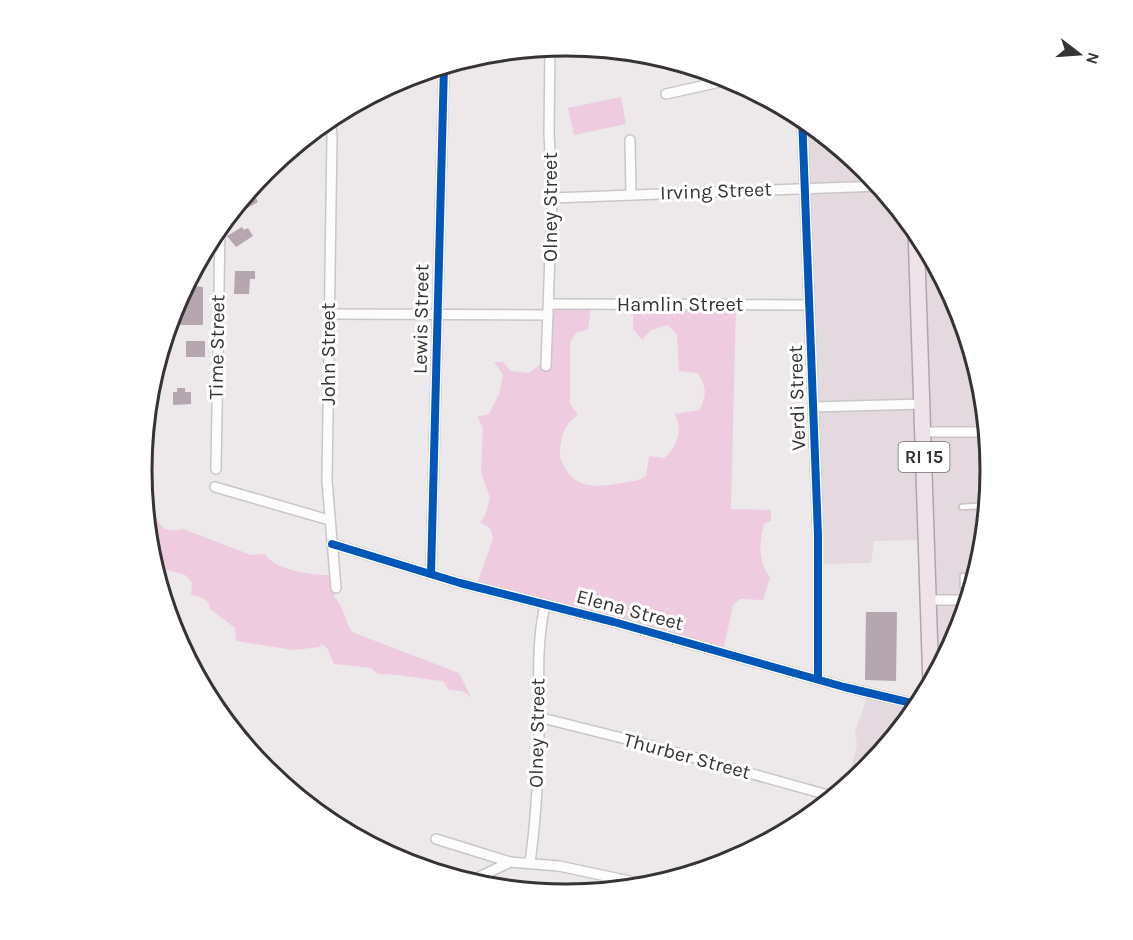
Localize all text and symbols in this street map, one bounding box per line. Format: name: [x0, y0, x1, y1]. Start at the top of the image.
north arrow: [1049, 24, 1109, 84]
text: N: [1082, 50, 1104, 67]
street label: Olney Street: [539, 152, 562, 262]
street label: Irving Street: [660, 178, 773, 204]
street label: Lewis Street: [409, 263, 433, 374]
street label: Hamlin Street: [617, 293, 744, 316]
street label: Time Street: [205, 294, 229, 399]
street label: John Street: [317, 302, 340, 405]
street label: Verdi Street: [784, 344, 810, 451]
road number: RI 15: [898, 442, 950, 472]
street label: Elena Street: [574, 585, 686, 635]
street label: Olney Street: [525, 677, 549, 788]
street label: Thurber Street: [621, 728, 753, 784]

